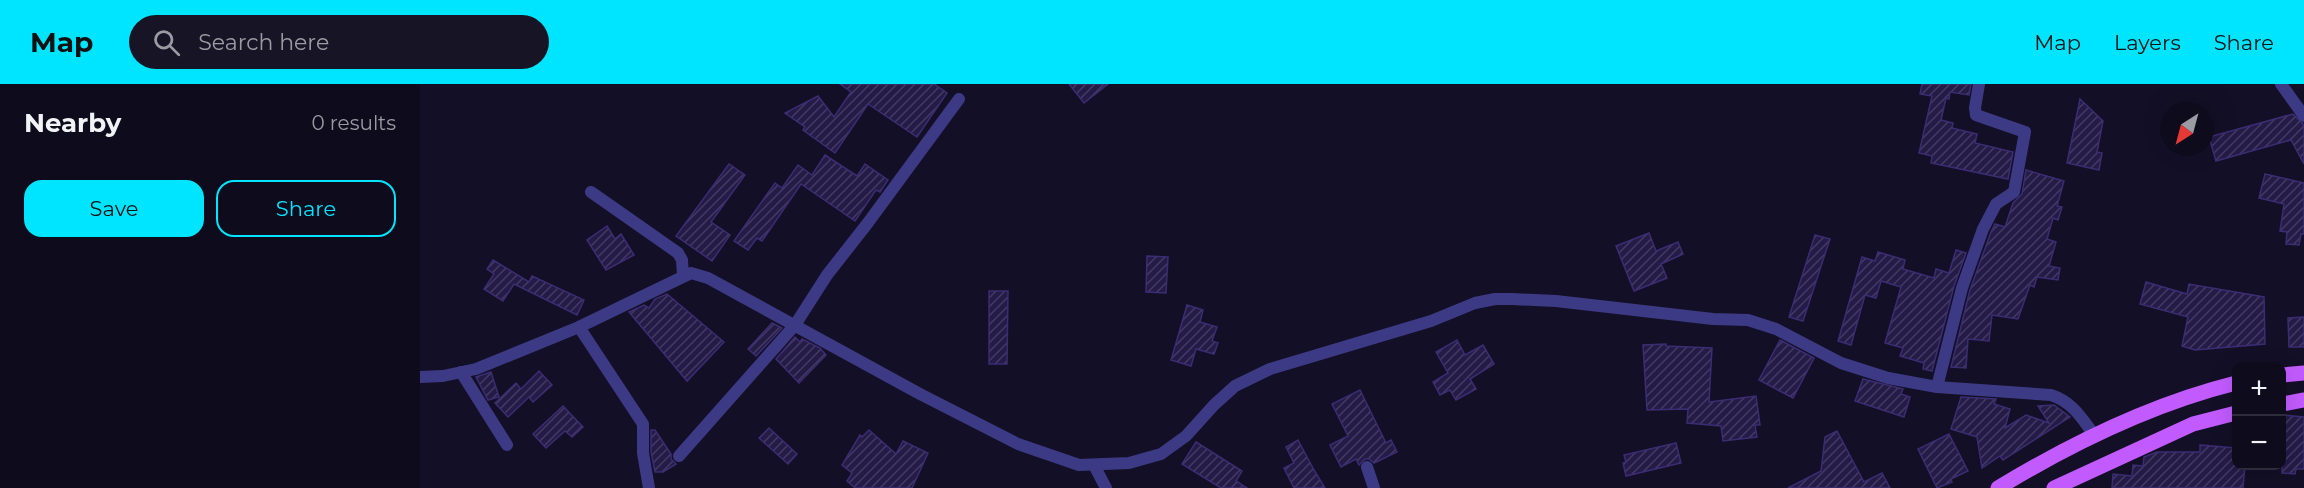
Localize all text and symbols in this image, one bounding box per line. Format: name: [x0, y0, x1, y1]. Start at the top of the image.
search box: [129, 15, 549, 69]
text: Map: [30, 25, 93, 59]
icon: search: [150, 26, 183, 59]
text: Search here: [198, 29, 329, 56]
text: Map: [2034, 30, 2081, 55]
text: Layers: [2114, 30, 2181, 55]
text: Share: [2214, 30, 2274, 55]
north arrow: [2160, 102, 2214, 156]
text: Nearby: [24, 107, 121, 139]
text: 0 results: [311, 111, 396, 135]
button: Save: [24, 180, 204, 237]
button: Share: [216, 180, 396, 237]
map controls: [2232, 362, 2286, 470]
button: +: [2232, 362, 2286, 416]
button: −: [2232, 416, 2286, 470]

